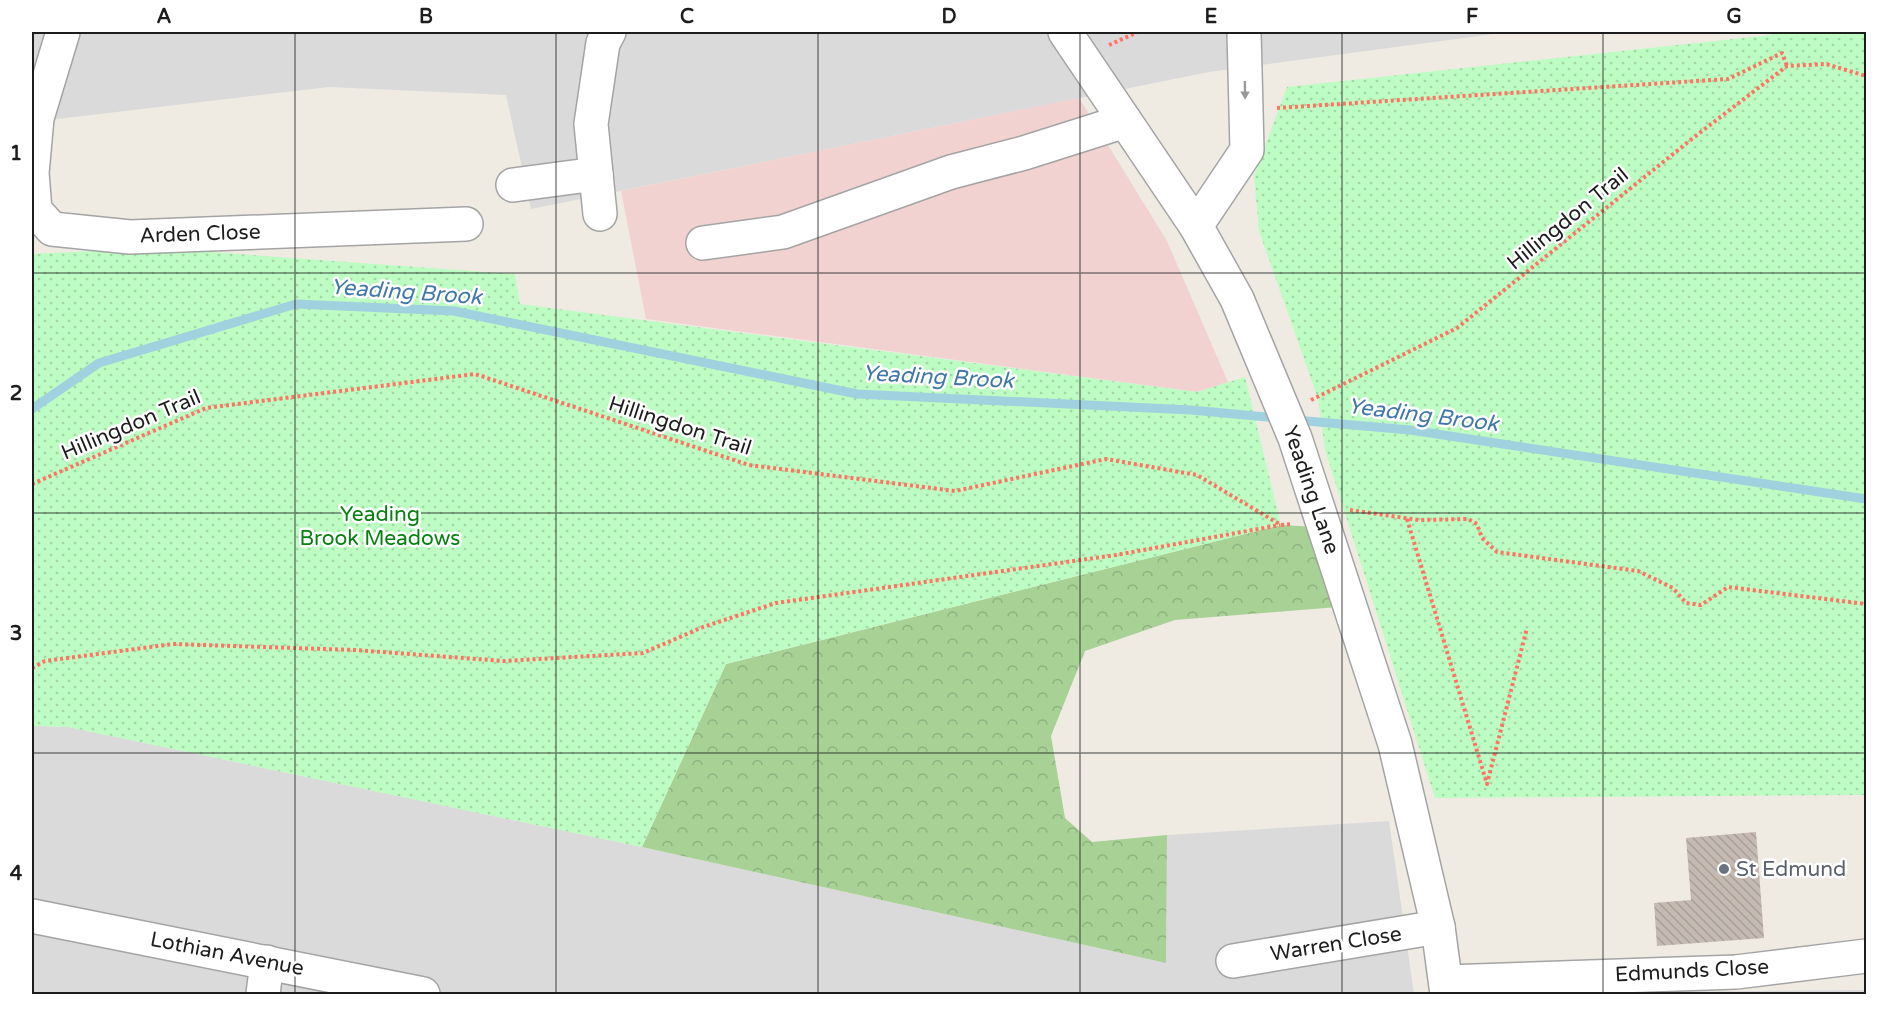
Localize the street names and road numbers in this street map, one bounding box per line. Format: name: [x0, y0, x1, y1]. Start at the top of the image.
street label: Hillingdon Trail: [1502, 162, 1634, 276]
street label: Arden Close: [139, 219, 261, 249]
street label: Hillingdon Trail: [58, 384, 204, 466]
street label: Hillingdon Trail: [605, 391, 755, 461]
street label: Yeading Lane: [1277, 423, 1345, 558]
street label: Warren Close: [1269, 921, 1404, 967]
street label: Lothian Avenue: [148, 927, 306, 981]
street label: Edmunds Close: [1614, 954, 1770, 988]

